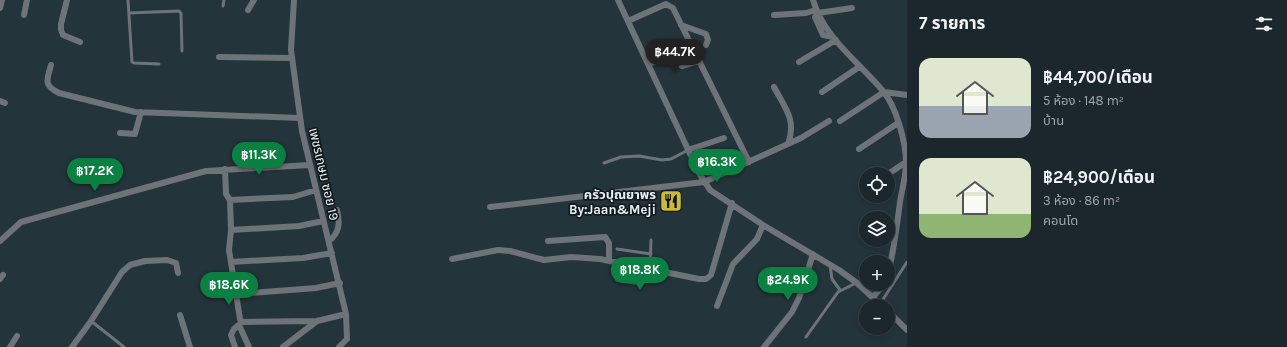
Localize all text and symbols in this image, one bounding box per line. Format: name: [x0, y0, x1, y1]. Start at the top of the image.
text: 7 รายการ: [919, 13, 985, 33]
icon: filters: [1253, 13, 1275, 35]
pin: ฿44.7K: [642, 39, 708, 73]
text: ฿44.7K: [655, 44, 695, 59]
text: ฿44,700/เดือน: [1043, 67, 1153, 87]
icon: home: [951, 74, 999, 122]
text: 5 ห้อง · 148 m²: [1043, 93, 1124, 108]
text: บ้าน: [1043, 113, 1064, 128]
street label: เพชรเกษม ซอย 19: [306, 126, 342, 222]
pin: ฿11.3K: [226, 142, 292, 176]
text: ฿11.3K: [241, 147, 277, 162]
pin: ฿16.3K: [684, 149, 750, 183]
text: ฿16.3K: [697, 154, 737, 169]
pin: ฿17.2K: [62, 158, 128, 192]
text: ฿17.2K: [76, 163, 114, 178]
map controls: [859, 167, 895, 335]
button: locate: [859, 167, 895, 203]
text: ฿24,900/เดือน: [1043, 167, 1155, 187]
icon: home: [951, 174, 999, 222]
place label: ครัวปุณยาพร By:Jaan&Meji: [569, 187, 656, 217]
restaurant icon: ครัวปุณยาพร By:Jaan&Meji: [658, 188, 684, 214]
text: 3 ห้อง · 86 m²: [1043, 193, 1120, 208]
button: layers: [859, 211, 895, 247]
text: คอนโด: [1043, 213, 1078, 228]
button: +: [859, 255, 895, 291]
pin: ฿18.8K: [607, 257, 673, 291]
text: ฿18.8K: [620, 262, 660, 277]
pin: ฿24.9K: [755, 267, 821, 301]
pin: ฿18.6K: [196, 272, 262, 306]
text: ฿24.9K: [767, 272, 809, 287]
text: ฿18.6K: [209, 277, 249, 292]
button: −: [859, 299, 895, 335]

